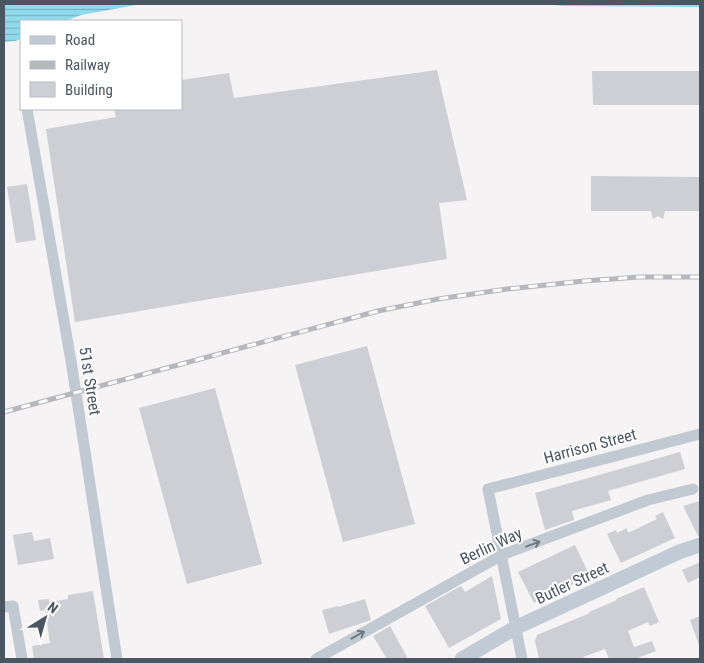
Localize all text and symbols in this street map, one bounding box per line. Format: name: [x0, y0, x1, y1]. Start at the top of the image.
legend: [20, 20, 182, 110]
text: Road: [65, 31, 95, 49]
text: Railway: [65, 56, 110, 74]
text: Building: [65, 81, 113, 99]
street label: 51st Street: [75, 345, 105, 417]
street label: Harrison Street: [542, 424, 639, 468]
street label: Berlin Way: [457, 523, 525, 569]
one-way arrow: [525, 538, 540, 548]
street label: Butler Street: [532, 558, 612, 608]
north arrow: [20, 593, 70, 643]
text: N: [45, 599, 61, 617]
one-way arrow: [351, 630, 365, 640]

